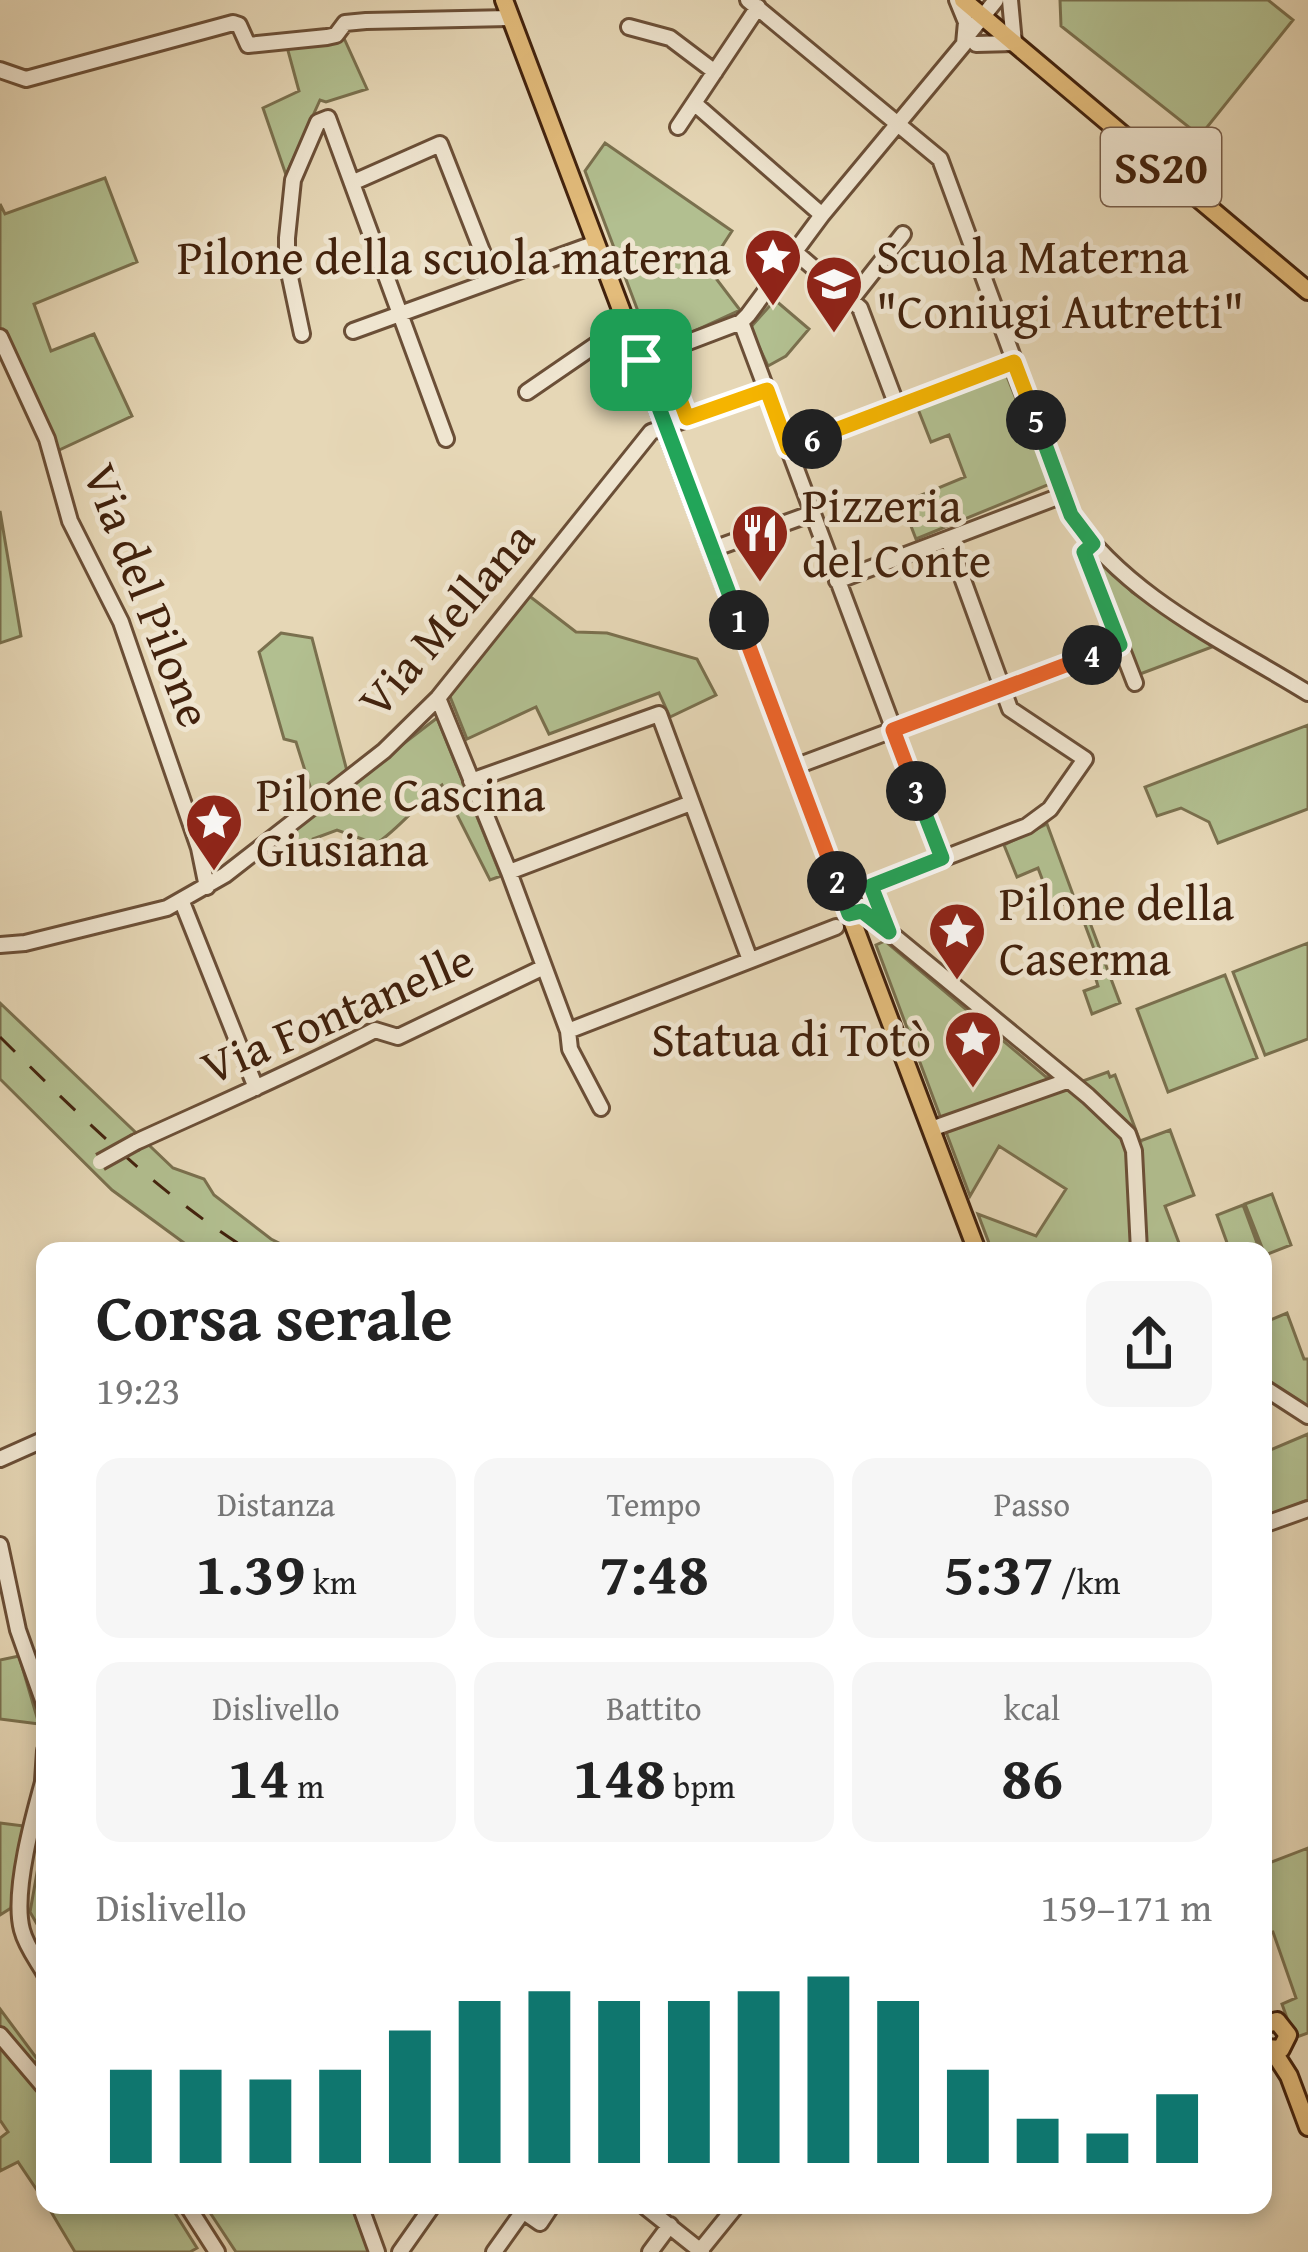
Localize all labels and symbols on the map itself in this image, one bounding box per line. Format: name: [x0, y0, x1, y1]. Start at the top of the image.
road number: SS20: [1101, 128, 1221, 206]
place label: Scuola Materna "Coniugi Autretti": [876, 220, 1244, 346]
place label: Pilone della scuola materna: [177, 221, 731, 292]
place icon: Pilone della scuola materna: [742, 226, 804, 308]
school or university icon: Scuola Materna "Coniugi Autretti": [803, 253, 865, 335]
pin: [590, 309, 692, 411]
pin: 5: [1006, 390, 1066, 450]
pin: 6: [782, 409, 842, 469]
street label: Via del Pilone: [66, 453, 231, 737]
place label: Pizzeria del Conte: [802, 469, 991, 595]
restaurant icon: Pizzeria del Conte: [729, 502, 791, 584]
street label: Via Mellana: [340, 505, 551, 732]
pin: 1: [709, 590, 769, 650]
pin: 4: [1062, 625, 1122, 685]
place label: Pilone Cascina Giusiana: [256, 758, 546, 884]
pin: 3: [886, 761, 946, 821]
place icon: Pilone Cascina Giusiana: [183, 791, 245, 873]
pin: 2: [807, 851, 867, 911]
place label: Pilone della Caserma: [999, 867, 1234, 993]
place icon: Pilone della Caserma: [926, 900, 988, 982]
street label: Via Fontanelle: [190, 923, 484, 1102]
place label: Statua di Totò: [651, 1003, 931, 1074]
place icon: Statua di Totò: [942, 1008, 1004, 1090]

